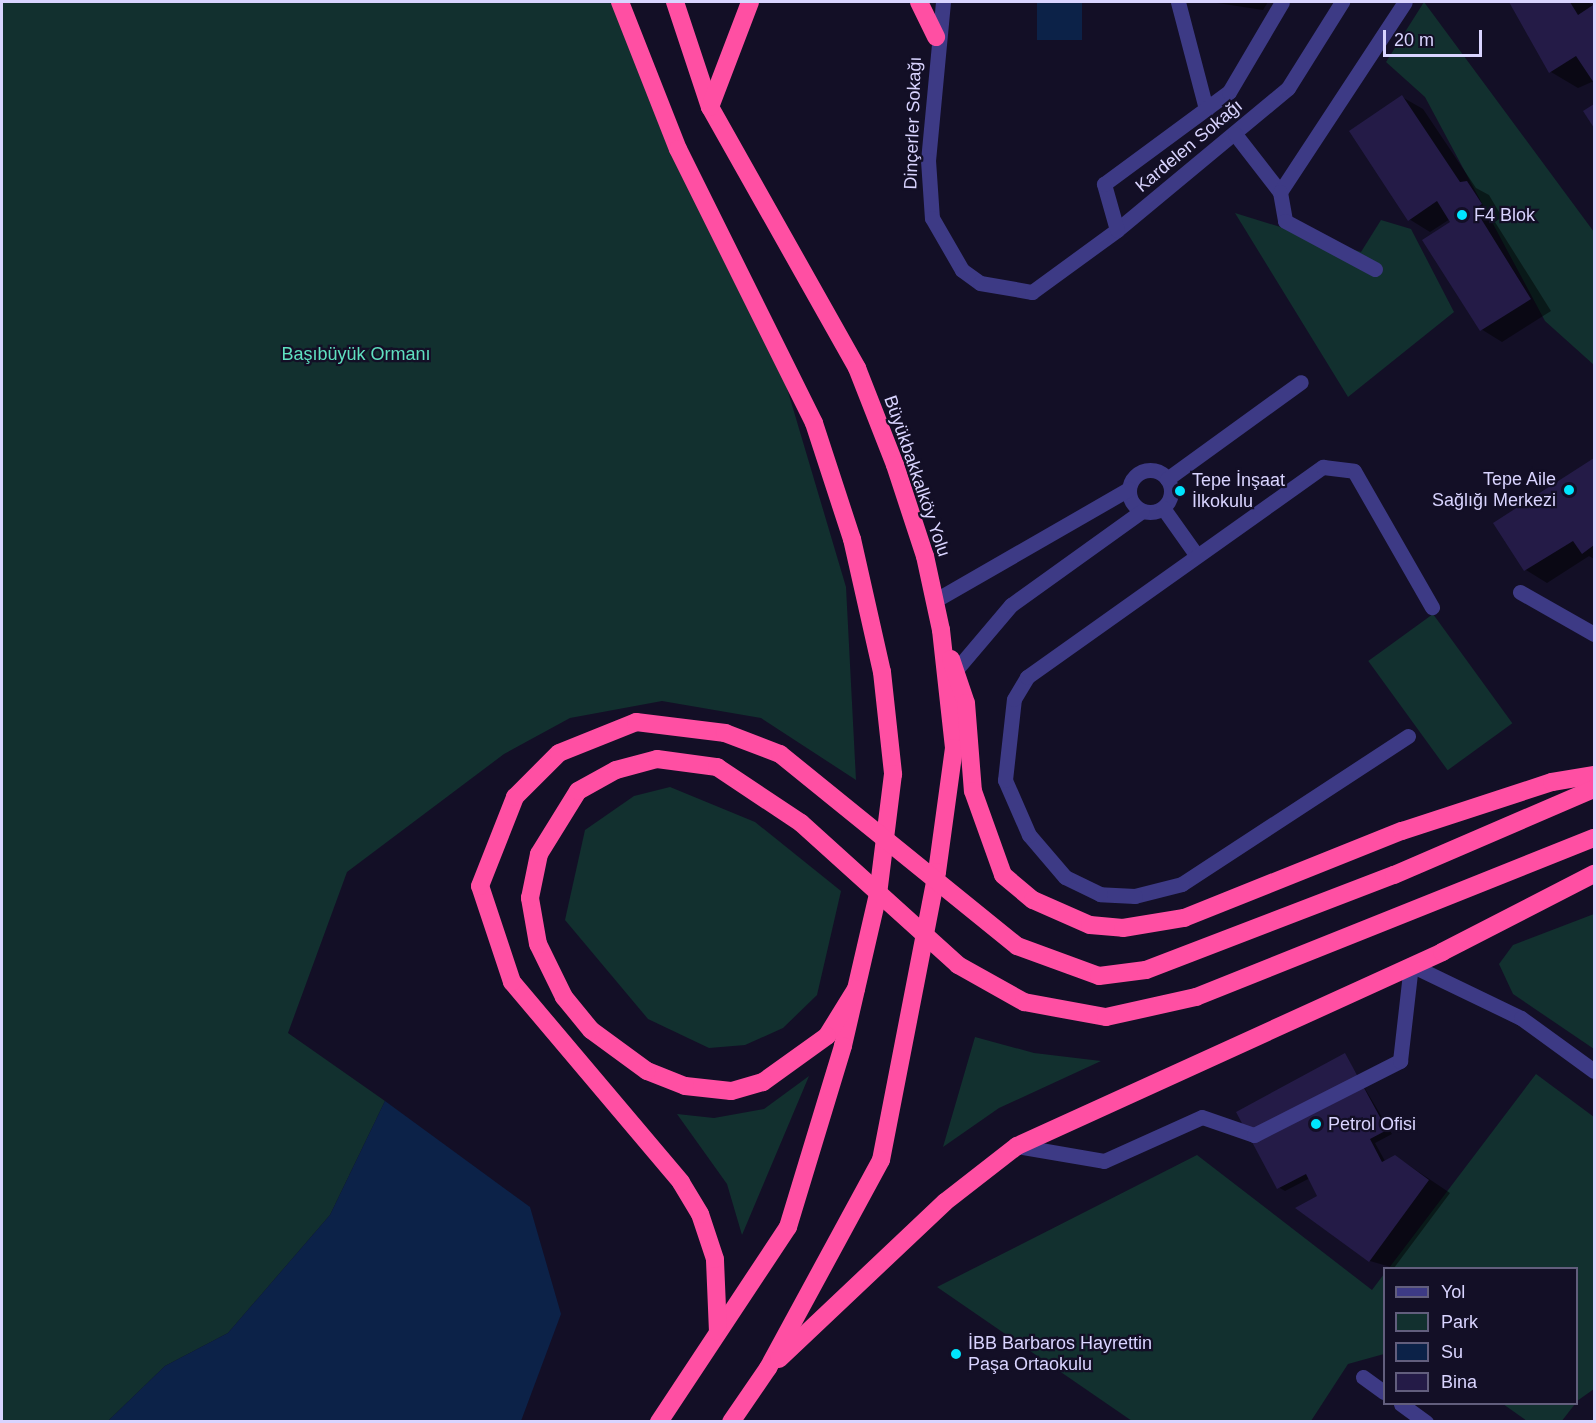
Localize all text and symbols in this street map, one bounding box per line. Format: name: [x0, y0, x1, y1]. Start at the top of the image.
scale bar: [1386, 18, 1485, 56]
text: 20 m: [1394, 30, 1434, 50]
street label: Dinçerler Sokağı: [900, 56, 926, 190]
street label: Kardelen Sokağı: [1131, 95, 1247, 197]
place label: F4 Blok: [1474, 204, 1535, 226]
marker: F4 Blok: [1455, 208, 1469, 222]
park label: Başıbüyük Ormanı: [281, 343, 431, 365]
street label: Büyükbakkalköy Yolu: [879, 392, 955, 560]
place label: Tepe Aile Sağlığı Merkezi: [1432, 469, 1556, 512]
place label: Tepe İnşaat İlkokulu: [1192, 470, 1285, 512]
marker: Tepe Aile Sağlığı Merkezi: [1560, 481, 1578, 499]
marker: Tepe İnşaat İlkokulu: [1173, 484, 1187, 498]
place label: Petrol Ofisi: [1328, 1113, 1416, 1135]
marker: Petrol Ofisi: [1309, 1117, 1323, 1131]
legend: [1383, 1267, 1578, 1405]
text: Yol: [1441, 1282, 1465, 1302]
text: Park: [1441, 1312, 1478, 1332]
place label: İBB Barbaros Hayrettin Paşa Ortaokulu: [968, 1333, 1152, 1376]
text: Su: [1441, 1342, 1463, 1362]
marker: İBB Barbaros Hayrettin Paşa Ortaokulu: [949, 1347, 963, 1361]
text: Bina: [1441, 1372, 1477, 1392]

